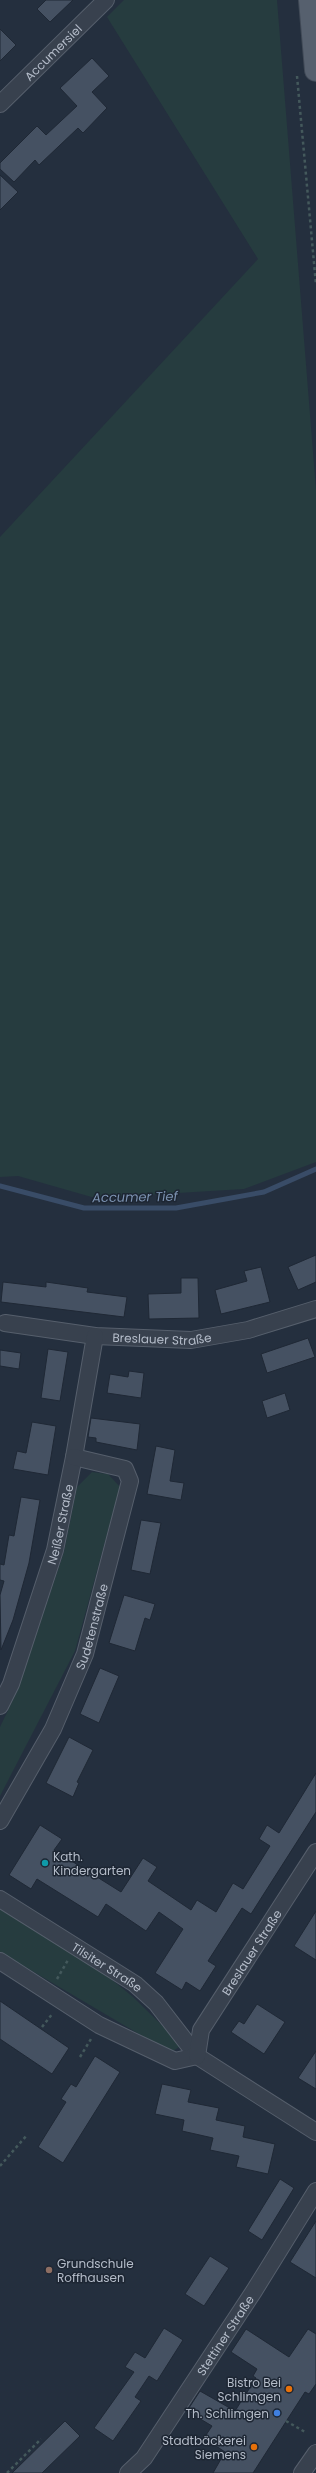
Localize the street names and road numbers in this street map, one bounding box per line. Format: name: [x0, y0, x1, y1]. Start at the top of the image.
street label: Accumersiel: [20, 20, 85, 84]
street label: Breslauer Straße: [112, 1328, 213, 1349]
street label: Neißer Straße: [42, 1482, 77, 1566]
street label: Sudetenstraße: [71, 1582, 112, 1672]
street label: Breslauer Straße: [217, 1906, 285, 1998]
street label: Tilsiter Straße: [69, 1938, 147, 1996]
street label: Stettiner Straße: [192, 2292, 258, 2379]

